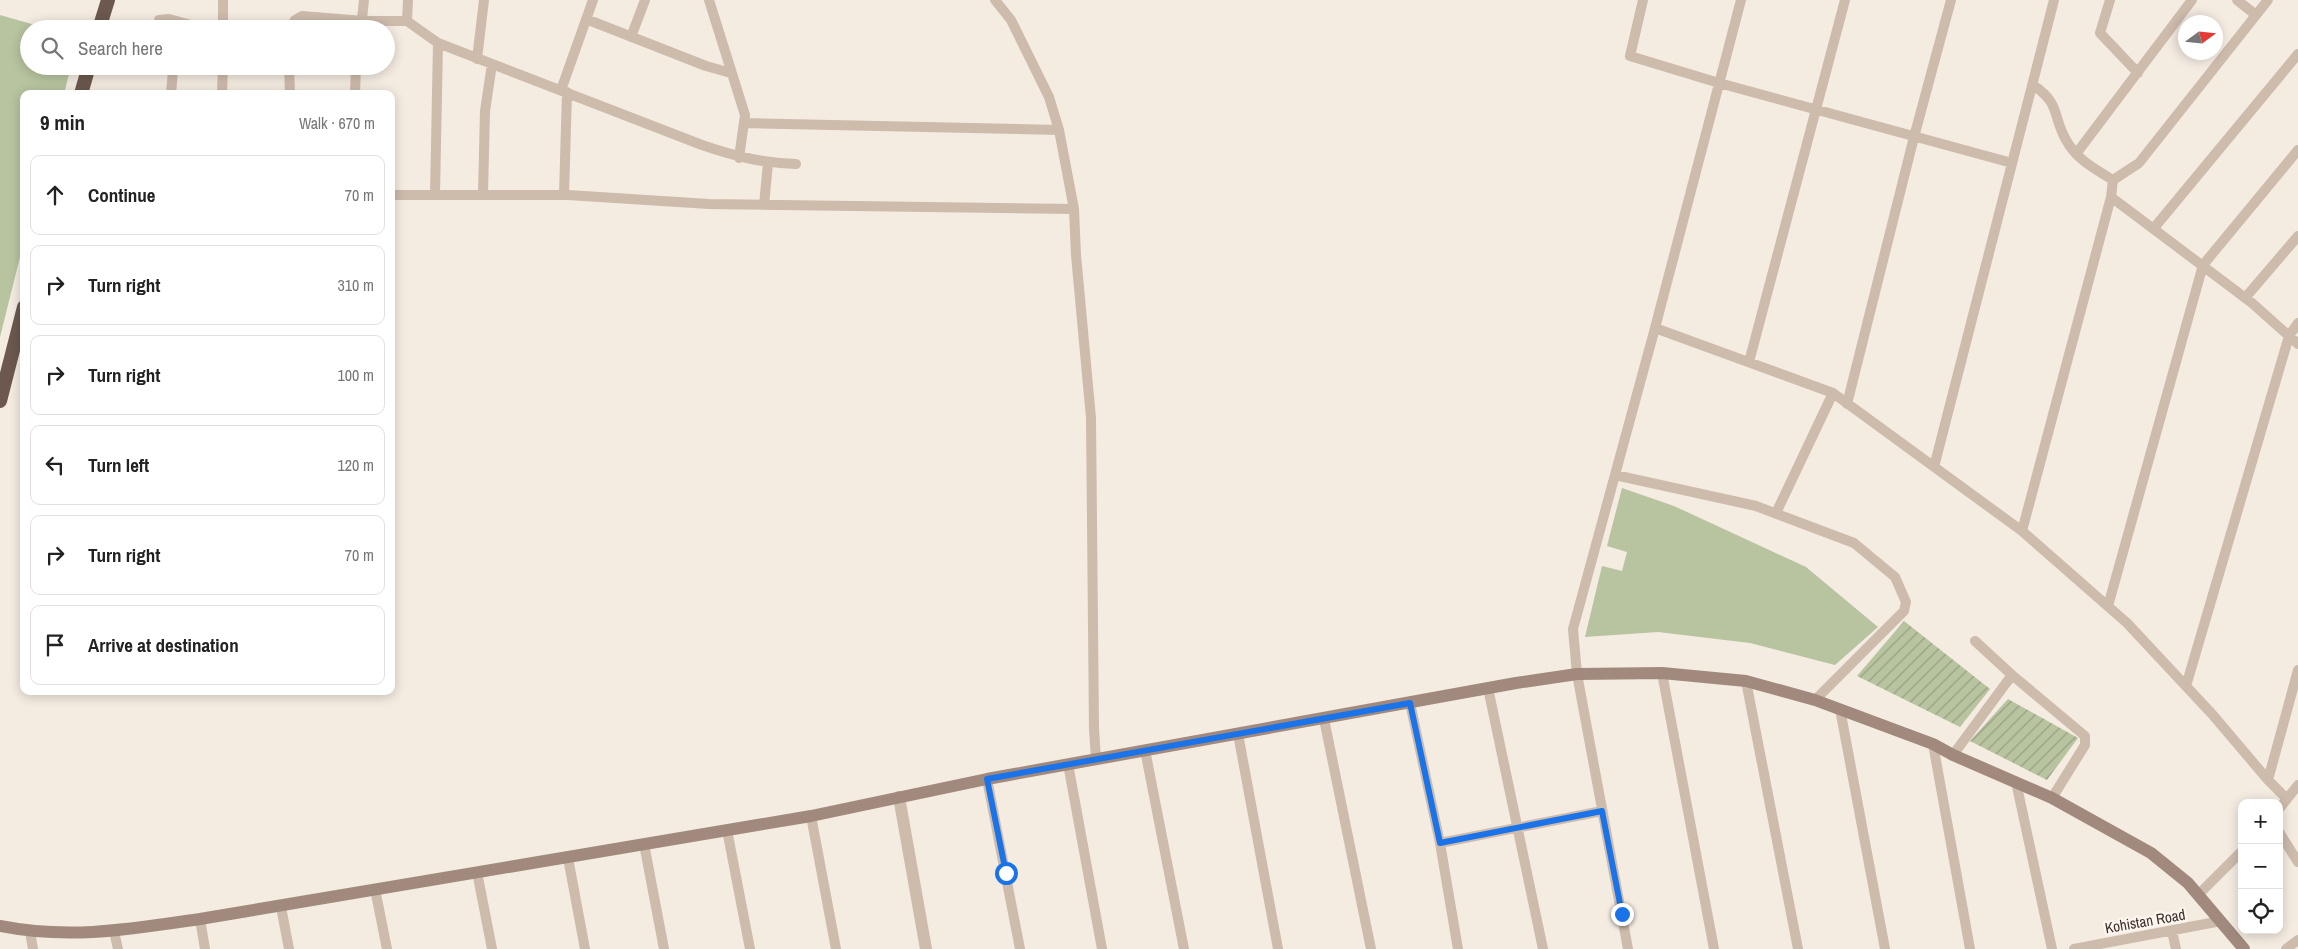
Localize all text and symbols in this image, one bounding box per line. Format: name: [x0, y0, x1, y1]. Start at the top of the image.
north arrow: [2178, 15, 2223, 60]
search box: [20, 20, 395, 75]
icon: search: [38, 34, 66, 62]
text: Search here: [78, 35, 163, 61]
text: 9 min: [40, 108, 85, 137]
text: Walk · 670 m: [299, 112, 375, 134]
icon: ahead: [41, 181, 69, 209]
text: Continue: [88, 182, 156, 208]
text: 70 m: [345, 184, 374, 206]
icon: right: [41, 271, 69, 299]
text: Turn right: [88, 272, 160, 298]
text: 310 m: [338, 274, 374, 296]
icon: right: [41, 361, 69, 389]
text: Turn right: [88, 362, 160, 388]
text: 100 m: [338, 364, 374, 386]
icon: left: [41, 451, 69, 479]
text: Turn left: [88, 452, 149, 478]
text: 120 m: [338, 454, 374, 476]
icon: right: [41, 541, 69, 569]
text: Turn right: [88, 542, 160, 568]
text: 70 m: [345, 544, 374, 566]
icon: arrive: [41, 631, 69, 659]
text: Arrive at destination: [88, 632, 239, 658]
map controls: [2238, 799, 2283, 934]
button: +: [2238, 799, 2283, 844]
button: −: [2238, 844, 2283, 889]
route start: [995, 862, 1018, 885]
button: locate: [2238, 889, 2283, 934]
route end: [1611, 903, 1634, 926]
street label: Kohistan Road: [2103, 904, 2187, 938]

